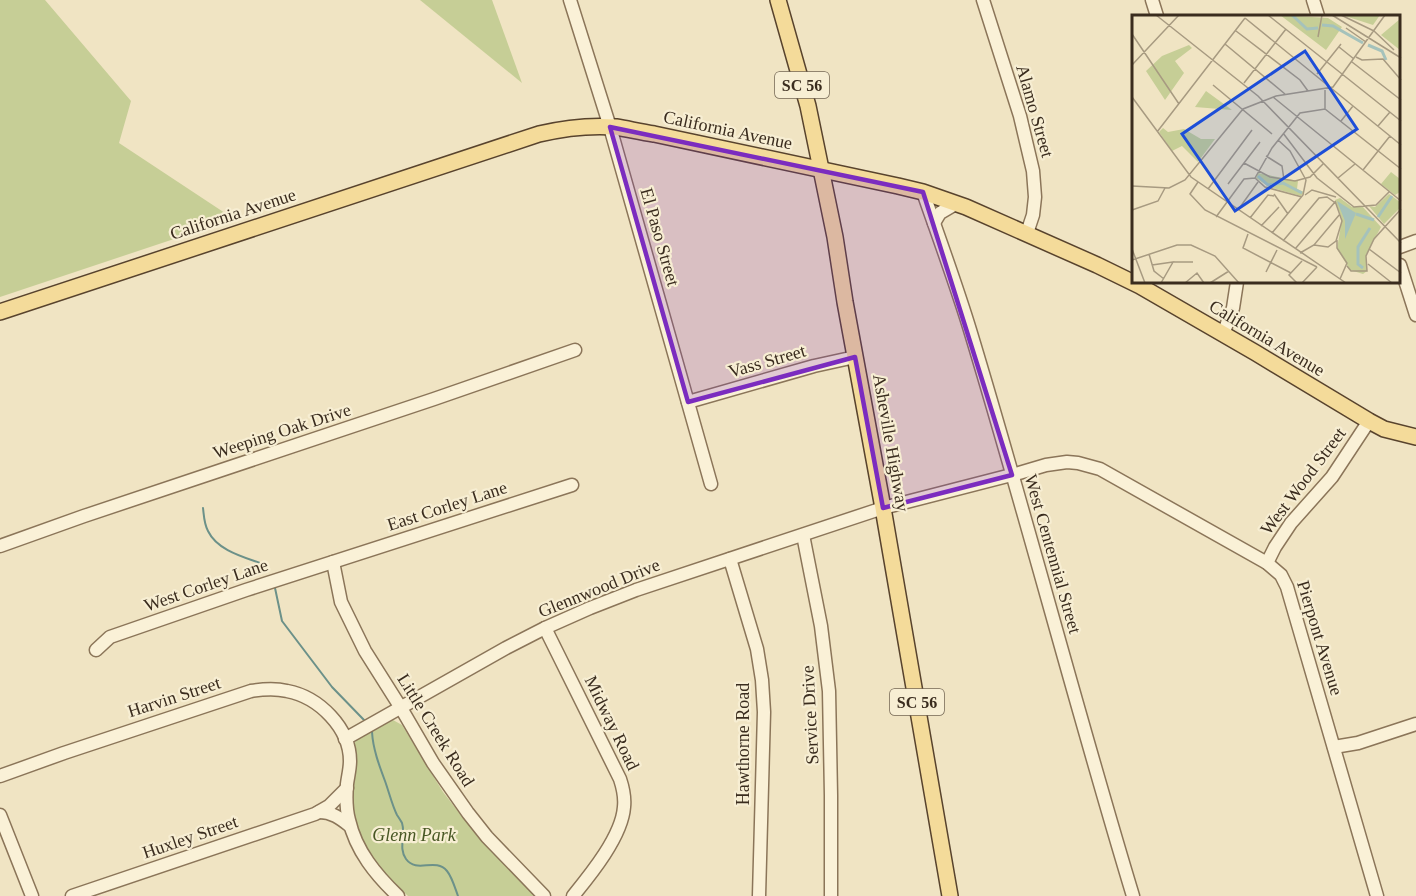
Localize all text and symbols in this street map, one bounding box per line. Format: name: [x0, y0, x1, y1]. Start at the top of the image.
inset map: [1132, 15, 1401, 284]
street label: Alamo Street: [1012, 62, 1058, 160]
road number: SC 56: [775, 72, 829, 98]
street label: California Avenue: [662, 107, 794, 153]
street label: California Avenue: [168, 184, 298, 244]
street label: El Paso Street: [636, 186, 684, 288]
street label: California Avenue: [1206, 296, 1328, 380]
street label: Vass Street: [726, 340, 808, 382]
street label: Asheville Highway: [869, 373, 913, 513]
street label: Weeping Oak Drive: [211, 399, 353, 463]
street label: West Wood Street: [1256, 424, 1350, 538]
street label: West Centennial Street: [1021, 472, 1085, 636]
street label: East Corley Lane: [384, 477, 510, 535]
street label: West Corley Lane: [142, 554, 270, 616]
street label: Glennwood Drive: [535, 554, 663, 622]
street label: Pierpont Avenue: [1293, 578, 1347, 698]
street label: Service Drive: [797, 665, 823, 765]
street label: Little Creek Road: [393, 670, 479, 790]
street label: Harvin Street: [125, 673, 223, 721]
street label: Midway Road: [581, 673, 643, 773]
street label: Hawthorne Road: [733, 683, 753, 805]
road number: SC 56: [890, 689, 944, 715]
street label: Huxley Street: [140, 811, 240, 863]
park label: Glenn Park: [372, 825, 457, 845]

